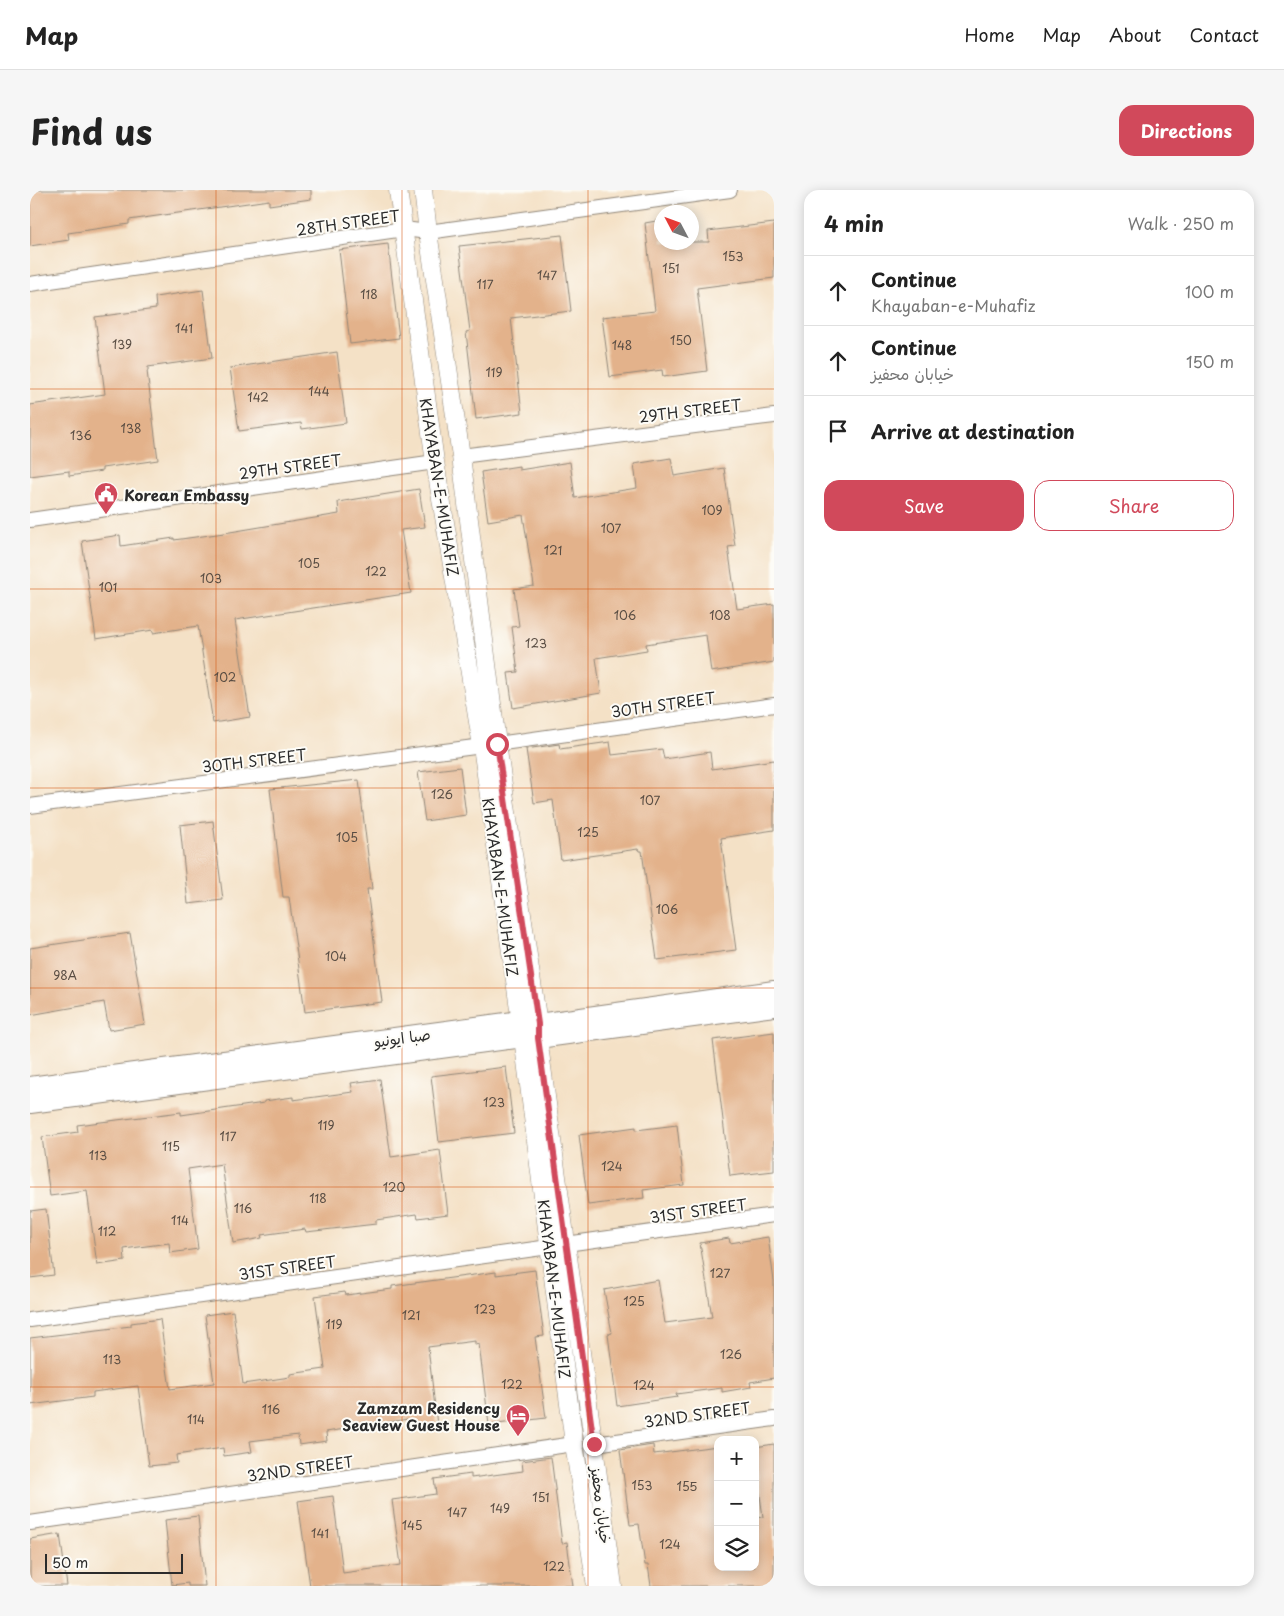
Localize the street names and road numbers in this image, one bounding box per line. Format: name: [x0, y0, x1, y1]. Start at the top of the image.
street label: 28TH STREET: [295, 203, 402, 241]
street label: 29TH STREET: [637, 392, 743, 428]
street label: KHAYABAN-E-MUHAFIZ: [415, 396, 465, 578]
street label: 29TH STREET: [237, 447, 343, 485]
street label: 30TH STREET: [609, 685, 717, 723]
street label: 30TH STREET: [200, 742, 308, 778]
street label: KHAYABAN-E-MUHAFIZ: [477, 796, 525, 978]
street label: صبا ایونیو: [371, 1022, 432, 1052]
street label: 31ST STREET: [648, 1192, 749, 1228]
street label: KHAYABAN-E-MUHAFIZ: [533, 1198, 577, 1380]
street label: 31ST STREET: [237, 1249, 338, 1285]
street label: 32ND STREET: [643, 1395, 752, 1433]
street label: 32ND STREET: [246, 1449, 355, 1487]
street label: خیابان محفیز: [586, 1463, 618, 1545]

